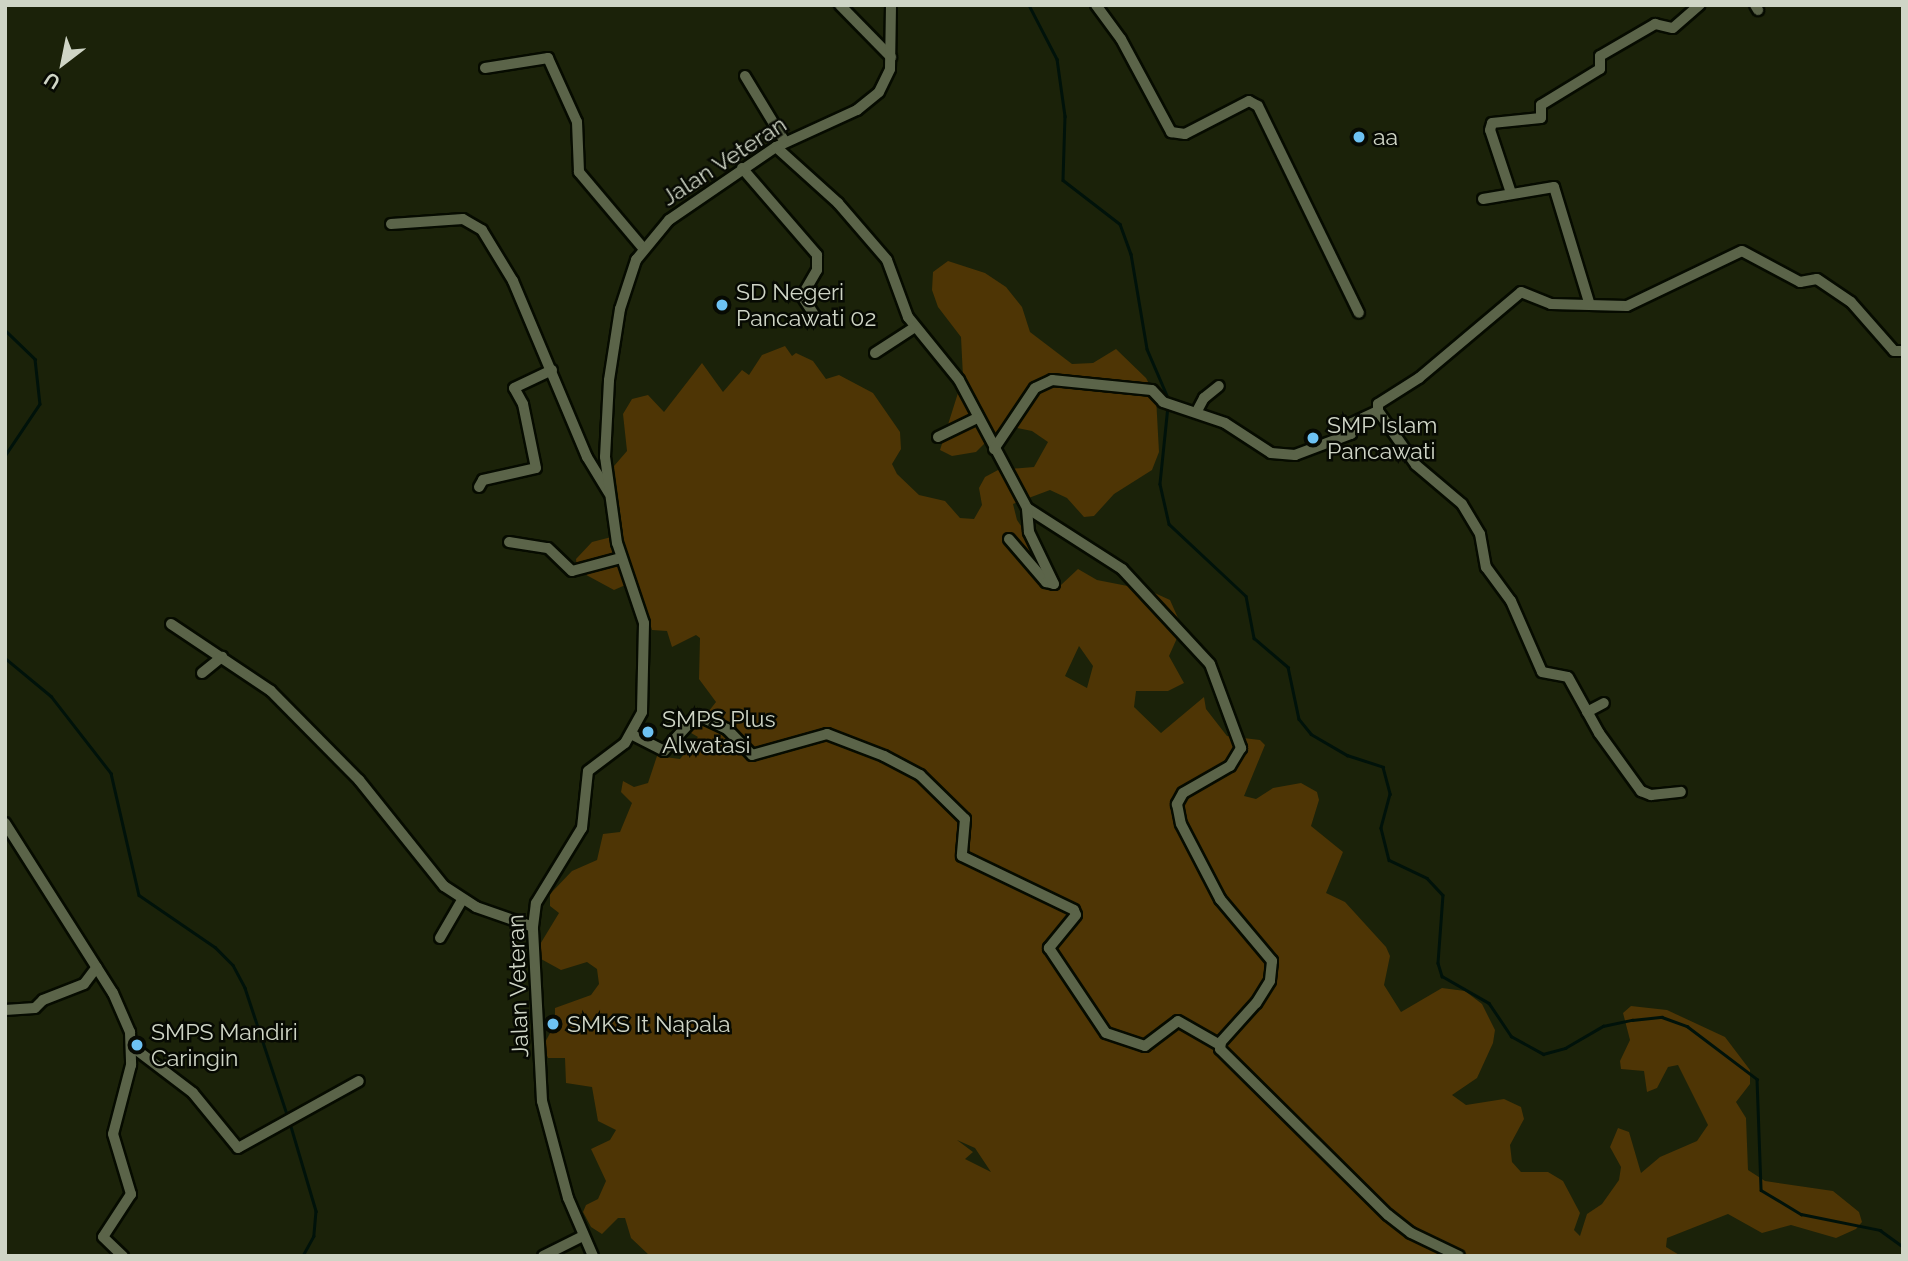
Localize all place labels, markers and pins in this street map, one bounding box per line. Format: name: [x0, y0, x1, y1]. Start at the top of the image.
place label: aa: [1373, 123, 1398, 151]
marker: aa: [1351, 129, 1367, 145]
place label: SD Negeri Pancawati 02: [736, 278, 876, 332]
marker: SD Negeri Pancawati 02: [714, 297, 730, 313]
place label: SMP Islam Pancawati: [1327, 411, 1438, 465]
marker: SMP Islam Pancawati: [1305, 430, 1321, 446]
place label: SMPS Plus Alwatasi: [662, 705, 776, 759]
marker: SMPS Plus Alwatasi: [640, 724, 656, 740]
place label: SMKS It Napala: [567, 1010, 731, 1038]
marker: SMKS It Napala: [545, 1016, 561, 1032]
place label: SMPS Mandiri Caringin: [151, 1018, 298, 1072]
marker: SMPS Mandiri Caringin: [129, 1037, 145, 1053]

